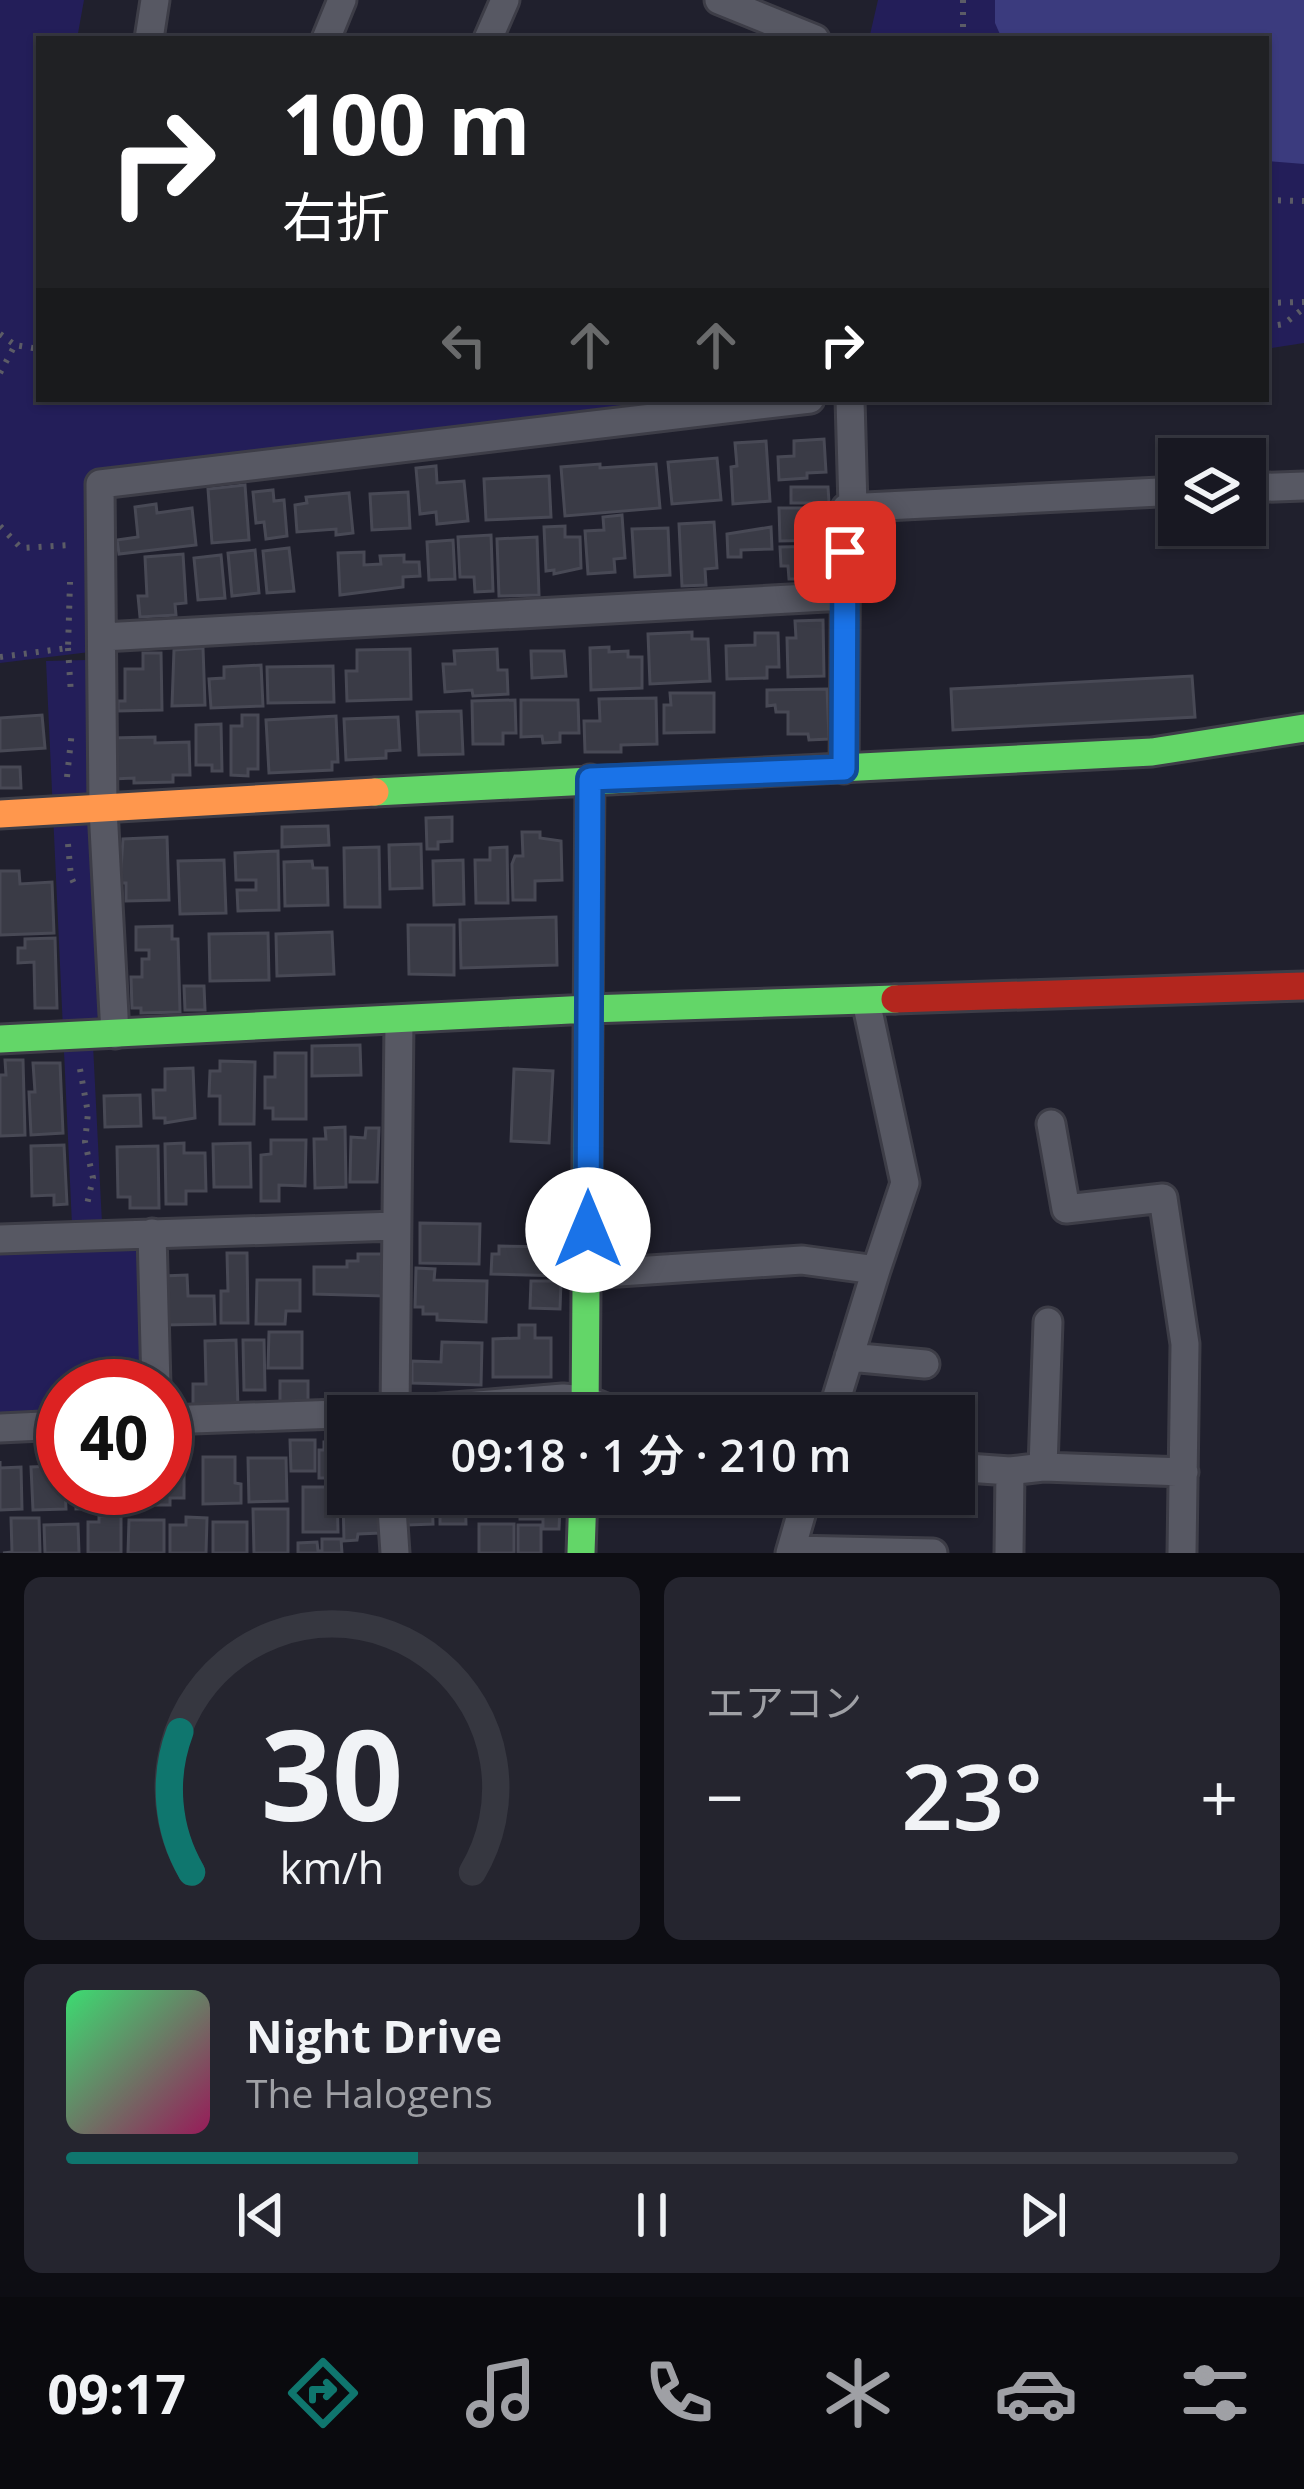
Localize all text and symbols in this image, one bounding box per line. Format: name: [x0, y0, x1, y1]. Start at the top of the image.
text: 100 m: [282, 65, 530, 180]
icon: right: [84, 84, 240, 240]
text: 右折: [282, 179, 390, 253]
icon: left: [431, 312, 497, 378]
icon: ahead: [557, 312, 623, 378]
icon: ahead: [683, 312, 749, 378]
icon: right: [809, 312, 875, 378]
map controls: [1158, 438, 1266, 546]
button: layers: [1158, 438, 1266, 546]
pin: [794, 501, 896, 603]
icon: arrive: [812, 519, 878, 585]
position arrow: [525, 1167, 651, 1293]
speed limit sign: 40: [36, 1359, 192, 1515]
text: 09:18 · 1 分 · 210 m: [451, 1424, 851, 1485]
text: エアコン: [706, 1675, 862, 1728]
text: 30: [261, 1688, 403, 1858]
text: 23°: [901, 1734, 1043, 1856]
text: −: [706, 1751, 744, 1841]
text: +: [1200, 1751, 1238, 1841]
text: km/h: [280, 1837, 384, 1896]
text: Night Drive: [246, 2005, 502, 2066]
text: The Halogens: [246, 2066, 493, 2119]
icon: previous: [228, 2182, 294, 2248]
icon: pause: [619, 2182, 685, 2248]
icon: next: [1010, 2182, 1076, 2248]
icon: directions: [281, 2351, 365, 2435]
icon: music: [459, 2351, 543, 2435]
icon: phone: [637, 2351, 721, 2435]
icon: climate: [816, 2351, 900, 2435]
icon: car: [994, 2351, 1078, 2435]
icon: filters: [1173, 2351, 1257, 2435]
text: 09:17: [47, 2356, 186, 2430]

